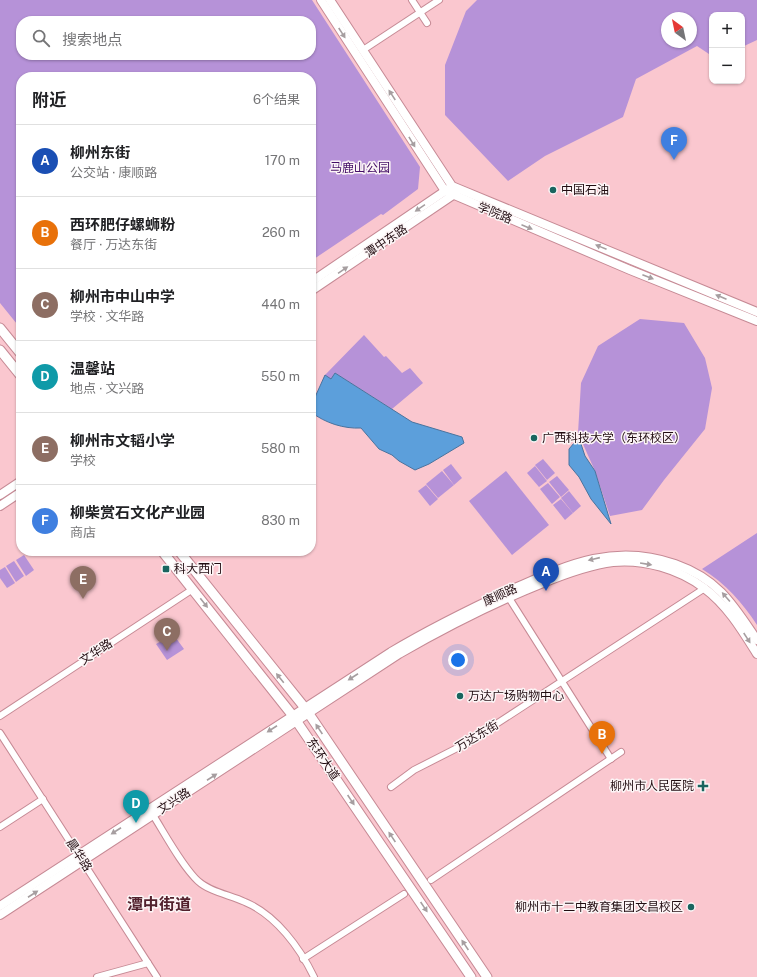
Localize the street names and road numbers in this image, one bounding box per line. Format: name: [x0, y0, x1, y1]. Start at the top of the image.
street label: 学院路: [476, 200, 514, 226]
street label: 潭中东路: [362, 222, 410, 260]
street label: 康顺路: [481, 581, 519, 609]
street label: 文华路: [77, 636, 115, 668]
street label: 万达东街: [453, 718, 501, 754]
street label: 东环大道: [304, 735, 342, 783]
street label: 文兴路: [155, 785, 193, 817]
street label: 晨华路: [63, 836, 95, 874]

